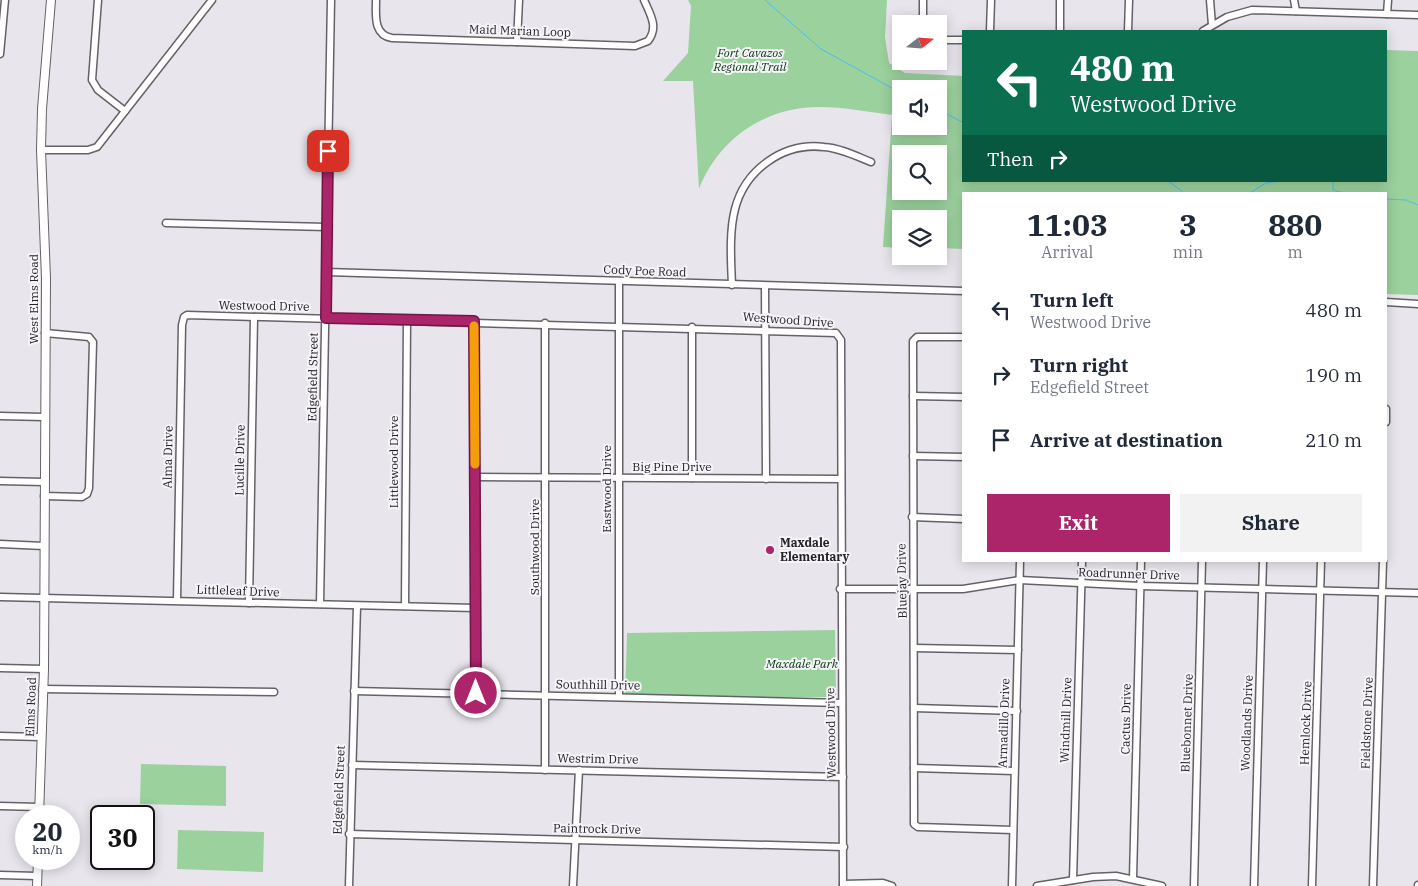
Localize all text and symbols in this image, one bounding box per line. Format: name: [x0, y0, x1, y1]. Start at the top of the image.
north arrow: [892, 15, 948, 70]
map controls: [892, 15, 947, 265]
street label: Maid Marian Loop: [469, 21, 571, 40]
park label: Fort Cavazos Regional Trail: [713, 45, 787, 74]
text: 480 m: [1070, 45, 1175, 91]
icon: left: [987, 50, 1052, 115]
button: sound: [892, 80, 947, 135]
text: Westwood Drive: [1070, 89, 1237, 118]
pin: [307, 130, 349, 172]
icon: arrive: [314, 137, 342, 165]
button: search: [892, 145, 947, 200]
icon: right: [1044, 145, 1072, 173]
text: Then: [987, 147, 1034, 171]
text: 11:03: [1027, 205, 1108, 244]
text: 3: [1179, 205, 1197, 244]
text: 880: [1268, 205, 1322, 244]
button: layers: [892, 210, 947, 265]
text: Arrival: [1041, 242, 1093, 262]
text: min: [1173, 242, 1203, 262]
text: m: [1288, 242, 1303, 262]
street label: West Elms Road: [26, 254, 41, 344]
street label: Cody Poe Road: [603, 262, 687, 279]
text: Turn left: [1030, 288, 1113, 312]
icon: left: [987, 296, 1015, 324]
street label: Westwood Drive: [218, 297, 310, 314]
text: 480 m: [1305, 298, 1362, 322]
street label: Westwood Drive: [742, 309, 834, 330]
text: Westwood Drive: [1030, 312, 1151, 332]
street label: Edgefield Street: [304, 332, 321, 422]
text: Turn right: [1030, 353, 1128, 377]
icon: right: [987, 361, 1015, 389]
text: 190 m: [1305, 363, 1362, 387]
text: Edgefield Street: [1030, 377, 1149, 397]
street label: Littlewood Drive: [386, 416, 401, 508]
street label: Lucille Drive: [231, 424, 248, 496]
street label: Alma Drive: [159, 425, 176, 489]
icon: arrive: [987, 426, 1015, 454]
text: Arrive at destination: [1030, 428, 1223, 452]
text: 210 m: [1305, 428, 1362, 452]
street label: Eastwood Drive: [599, 445, 614, 533]
street label: Big Pine Drive: [632, 459, 712, 474]
button: Exit: [987, 494, 1170, 552]
button: Share: [1180, 494, 1362, 552]
street label: Southwood Drive: [527, 499, 542, 595]
place label: Maxdale Elementary: [780, 535, 850, 564]
street label: Bluejay Drive: [893, 543, 910, 619]
marker: Maxdale Elementary: [764, 544, 776, 556]
street label: Roadrunner Drive: [1078, 564, 1180, 583]
street label: Littleleaf Drive: [196, 582, 280, 599]
park label: Maxdale Park: [765, 656, 839, 671]
position arrow: [449, 666, 501, 718]
street label: Bluebonnet Drive: [1177, 673, 1196, 773]
street label: Woodlands Drive: [1237, 675, 1256, 771]
street label: Southhill Drive: [556, 676, 640, 693]
street label: Elms Road: [22, 677, 39, 737]
street label: Windmill Drive: [1057, 677, 1074, 763]
street label: Fieldstone Drive: [1357, 677, 1376, 769]
street label: Armadillo Drive: [994, 678, 1013, 768]
street label: Hemlock Drive: [1297, 681, 1314, 765]
street label: Cactus Drive: [1117, 683, 1134, 755]
street label: Westwood Drive: [822, 687, 839, 779]
street label: Edgefield Street: [329, 745, 348, 835]
street label: Westrim Drive: [557, 750, 639, 767]
speed limit sign: 30: [90, 805, 155, 870]
text: 20: [32, 815, 63, 848]
street label: Paintrock Drive: [553, 820, 641, 837]
text: km/h: [32, 842, 63, 857]

